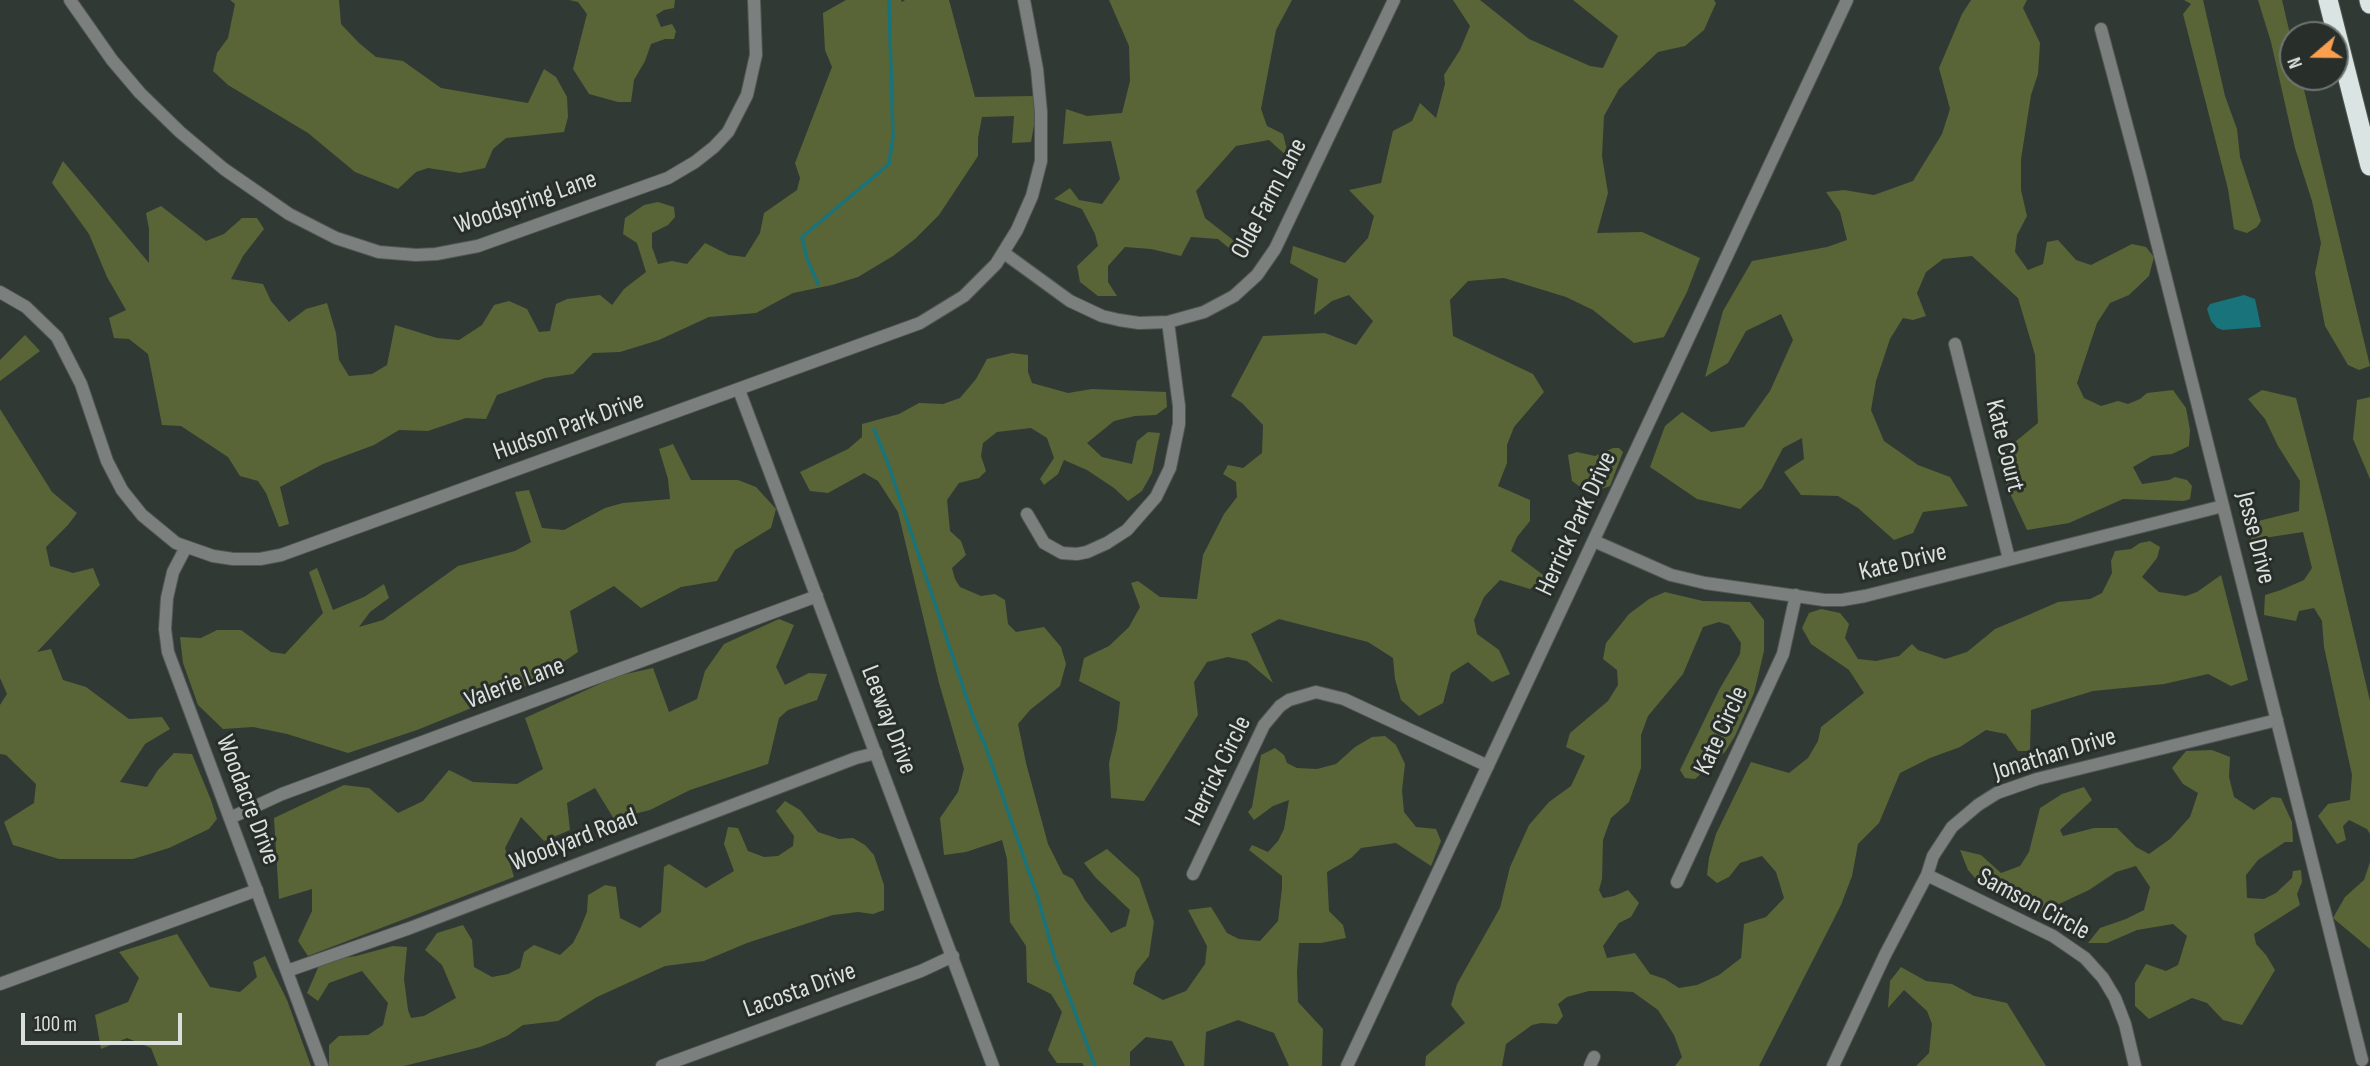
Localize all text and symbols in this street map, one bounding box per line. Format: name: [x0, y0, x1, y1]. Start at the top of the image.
north arrow: [2279, 21, 2349, 91]
text: N: [2283, 54, 2308, 71]
street label: Olde Farm Lane: [1225, 133, 1315, 265]
street label: Woodspring Lane: [451, 164, 601, 242]
street label: Hudson Park Drive: [489, 385, 649, 469]
street label: Kate Court: [1978, 397, 2030, 495]
street label: Herrick Park Drive: [1530, 447, 1624, 601]
street label: Jesse Drive: [2228, 489, 2282, 587]
street label: Kate Drive: [1856, 537, 1950, 589]
street label: Valerie Lane: [461, 651, 569, 717]
street label: Leeway Drive: [853, 661, 923, 779]
street label: Kate Circle: [1688, 682, 1756, 780]
street label: Herrick Circle: [1179, 711, 1259, 831]
street label: Jonathan Drive: [1990, 722, 2120, 788]
street label: Woodacre Drive: [208, 731, 286, 869]
street label: Woodyard Road: [506, 802, 642, 880]
street label: Samson Circle: [1971, 862, 2095, 948]
street label: Lacosta Drive: [740, 956, 860, 1026]
scale bar: [24, 1000, 186, 1044]
text: 100 m: [34, 1012, 77, 1037]

